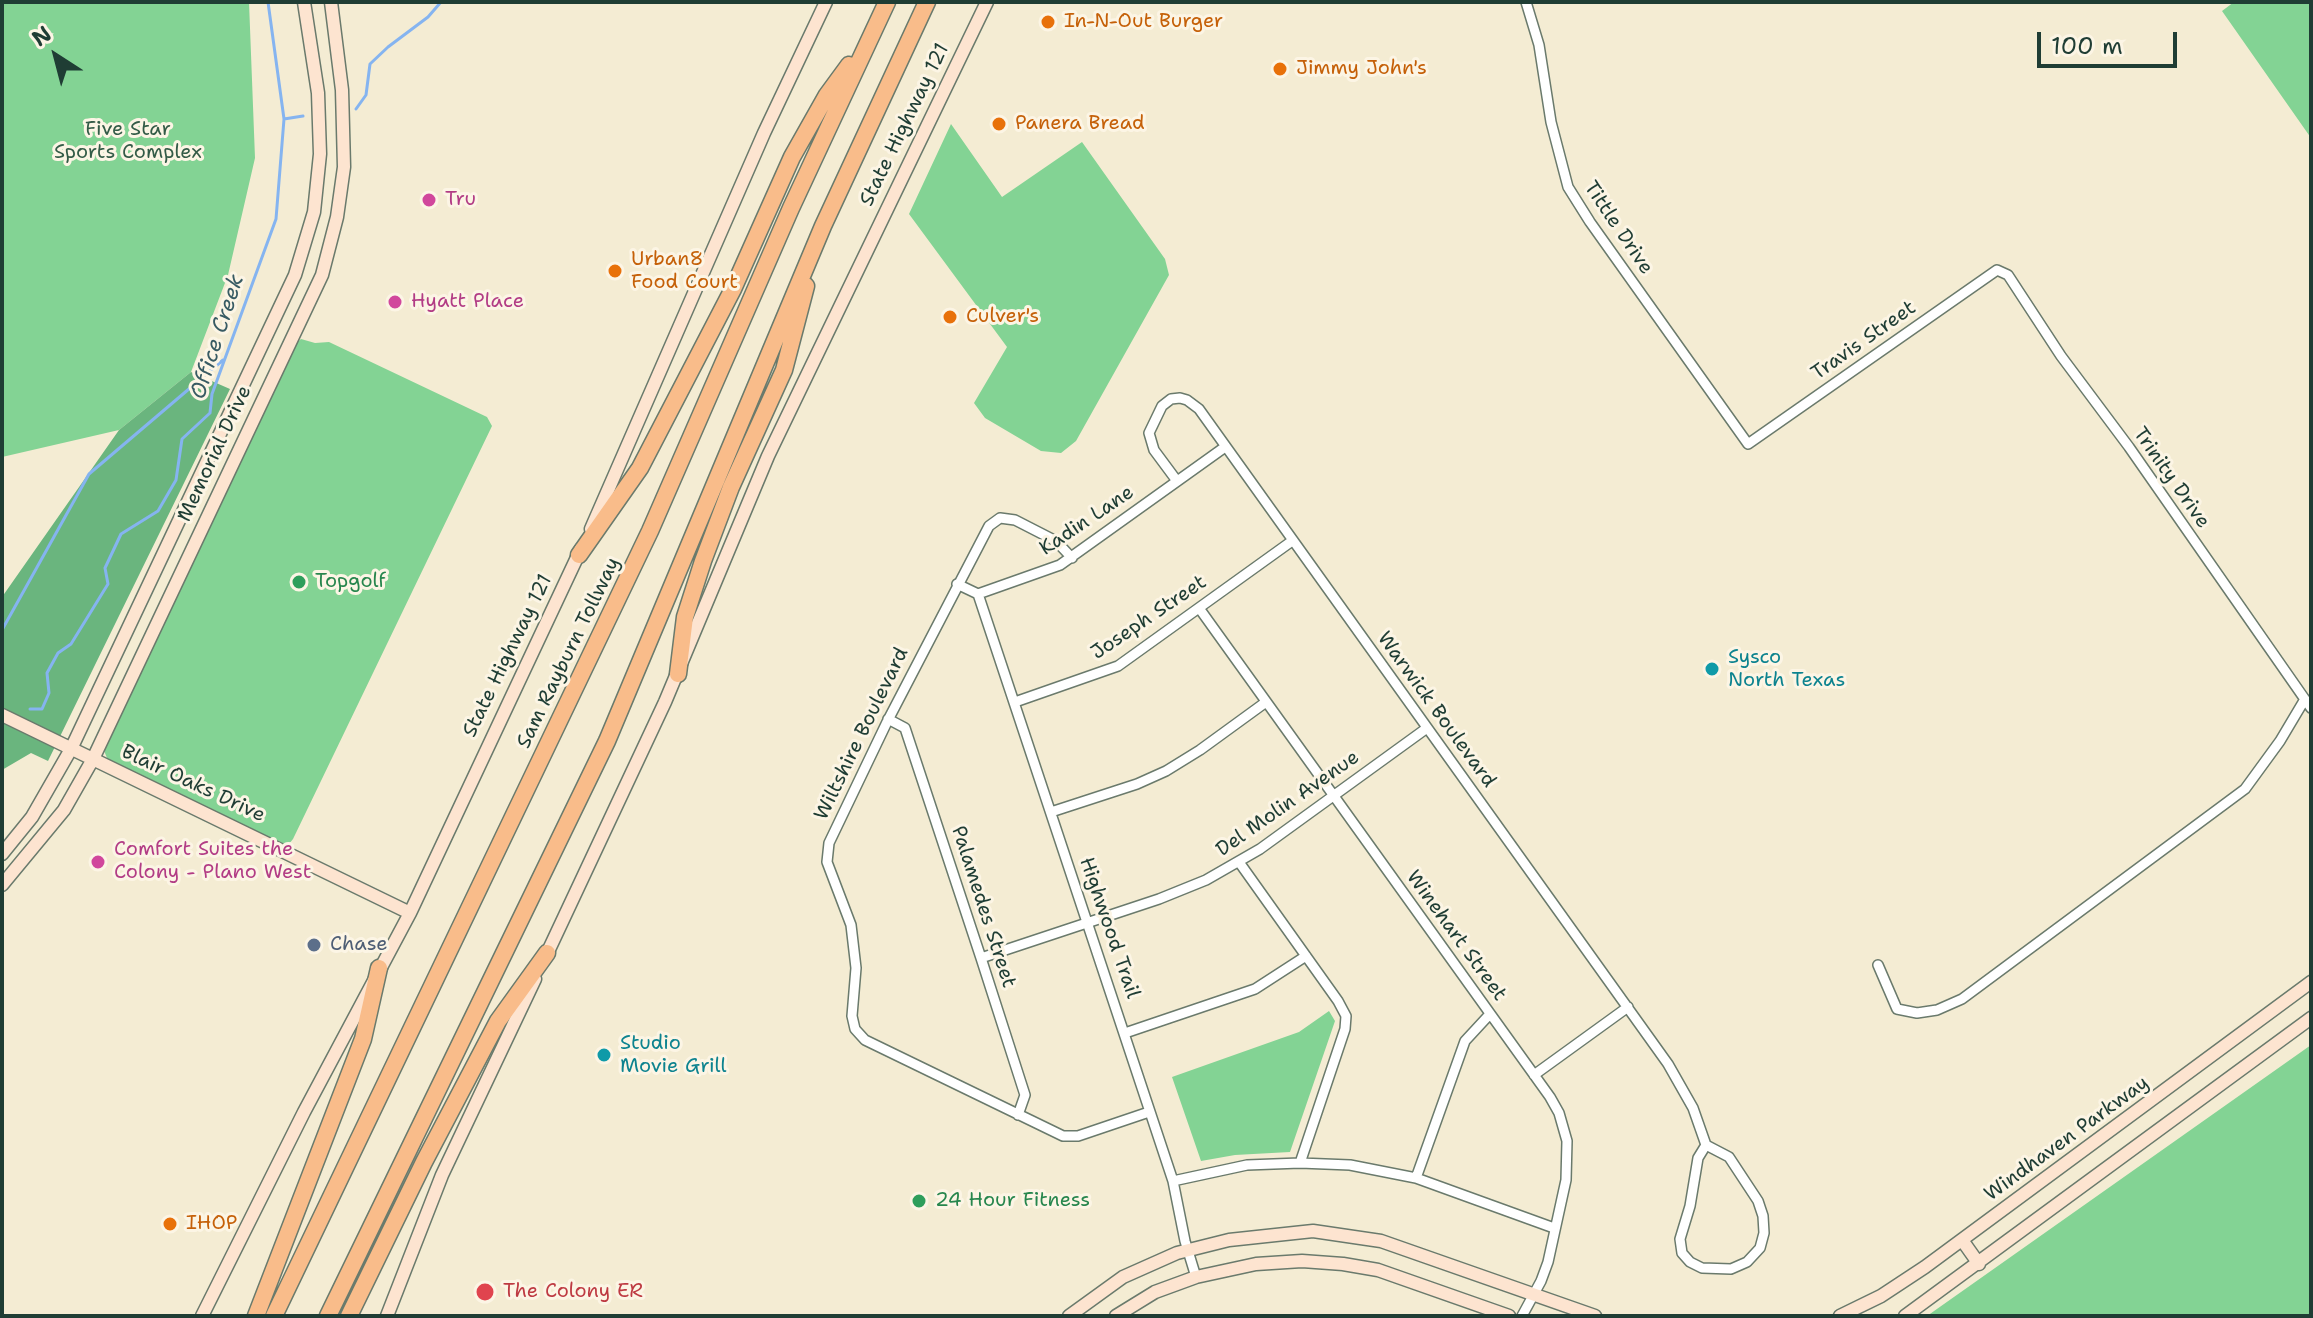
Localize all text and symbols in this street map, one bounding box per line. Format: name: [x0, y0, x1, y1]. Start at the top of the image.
place label: In-N-Out Burger: [1064, 10, 1223, 34]
marker: In-N-Out Burger: [1039, 13, 1057, 31]
north arrow: [16, 16, 96, 96]
scale bar: [2041, 16, 2181, 66]
text: N: [26, 19, 57, 53]
text: 100 m: [2051, 30, 2123, 62]
street label: State Highway 121: [855, 40, 955, 210]
place label: Jimmy John's: [1296, 57, 1427, 81]
marker: Jimmy John's: [1271, 60, 1289, 78]
place label: Panera Bread: [1015, 112, 1145, 136]
marker: Panera Bread: [990, 115, 1008, 133]
park label: Five Star Sports Complex: [54, 118, 202, 165]
street label: Tittle Drive: [1578, 177, 1658, 279]
place label: Tru: [445, 188, 476, 212]
marker: Tru: [420, 191, 438, 209]
place label: Urban8 Food Court: [631, 248, 738, 295]
marker: Urban8 Food Court: [606, 262, 624, 280]
water label: Office Creek: [185, 271, 251, 403]
place label: Hyatt Place: [411, 290, 524, 314]
marker: Hyatt Place: [386, 293, 404, 311]
street label: Travis Street: [1807, 296, 1921, 386]
place label: Culver's: [966, 305, 1039, 329]
marker: Culver's: [941, 308, 959, 326]
street label: Memorial Drive: [173, 382, 257, 526]
street label: Trinity Drive: [2127, 423, 2215, 533]
street label: Kadin Lane: [1035, 481, 1139, 561]
street label: Sam Rayburn Tollway: [512, 554, 626, 752]
place label: Topgolf: [315, 570, 386, 594]
street label: State Highway 121: [458, 571, 558, 741]
street label: Joseph Street: [1087, 571, 1211, 665]
marker: Topgolf: [290, 573, 308, 591]
street label: Warwick Boulevard: [1371, 627, 1501, 793]
street label: Wiltshire Boulevard: [810, 644, 914, 824]
place label: Sysco North Texas: [1728, 646, 1845, 693]
marker: Sysco North Texas: [1703, 660, 1721, 678]
street label: Blair Oaks Drive: [117, 740, 269, 828]
street label: Del Molin Avenue: [1212, 746, 1364, 862]
street label: Palamedes Street: [946, 823, 1020, 991]
place label: Comfort Suites the Colony - Plano West: [114, 838, 311, 885]
marker: Comfort Suites the Colony - Plano West: [89, 853, 107, 871]
street label: Highwood Trail: [1074, 854, 1144, 1002]
street label: Winehart Street: [1401, 866, 1511, 1006]
place label: Chase: [330, 933, 388, 957]
marker: Chase: [305, 936, 323, 954]
place label: Studio Movie Grill: [620, 1032, 726, 1079]
marker: Studio Movie Grill: [595, 1046, 613, 1064]
street label: Windhaven Parkway: [1980, 1071, 2154, 1207]
place label: 24 Hour Fitness: [935, 1189, 1090, 1213]
marker: 24 Hour Fitness: [910, 1192, 928, 1210]
place label: IHOP: [186, 1212, 237, 1236]
marker: IHOP: [161, 1215, 179, 1233]
place label: The Colony ER: [503, 1280, 643, 1304]
marker: The Colony ER: [474, 1281, 496, 1303]

